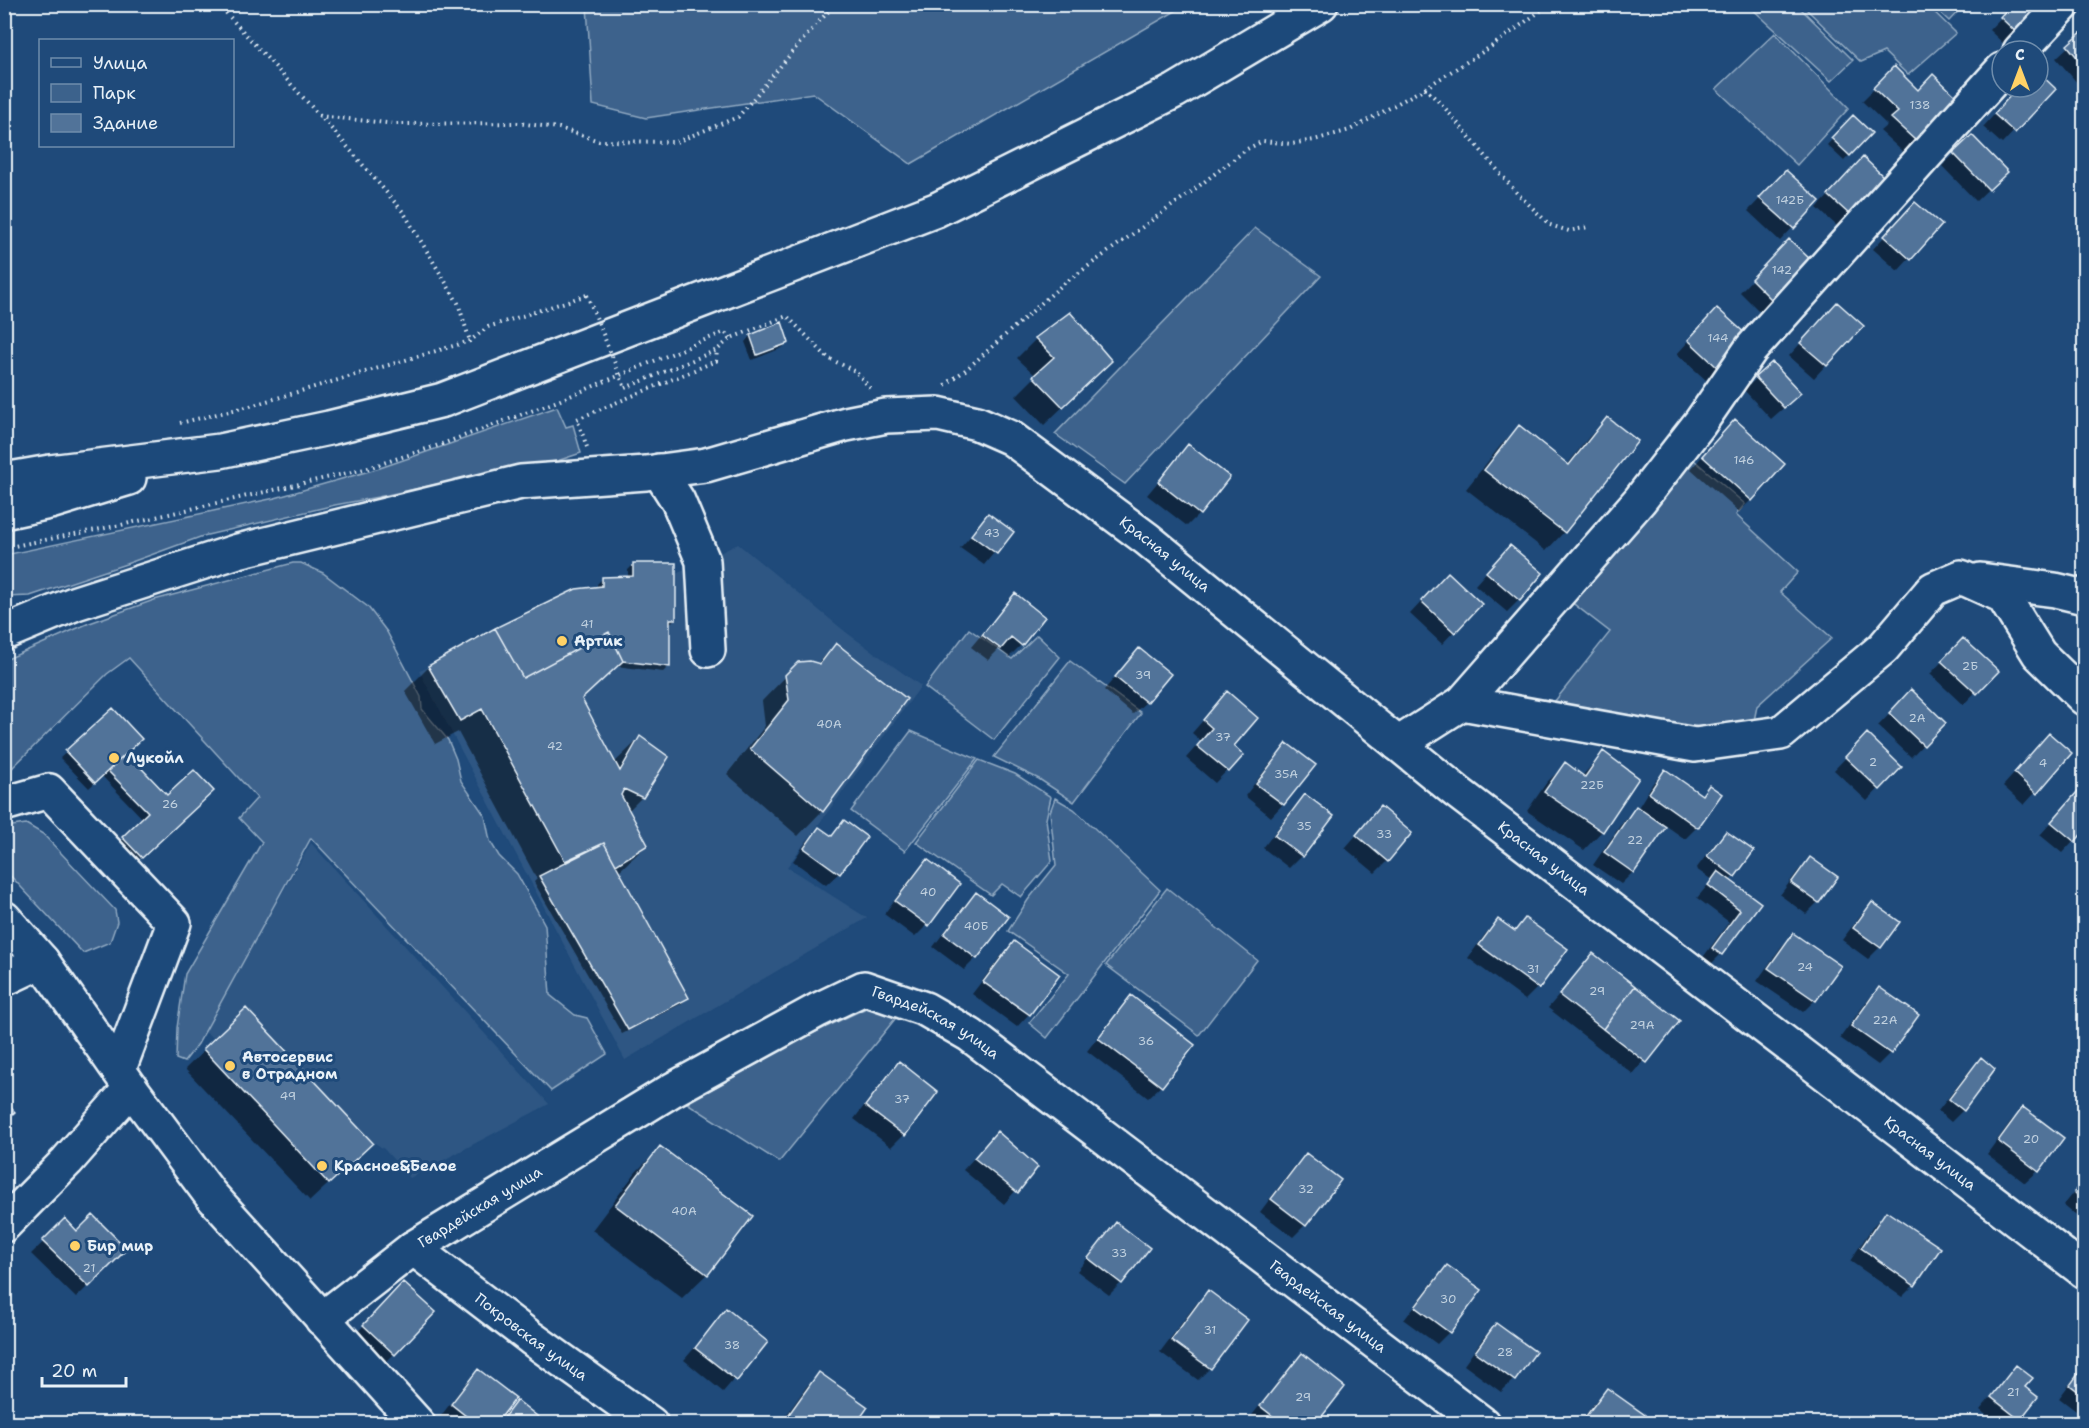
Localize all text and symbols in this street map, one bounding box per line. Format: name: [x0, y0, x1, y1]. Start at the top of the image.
legend: [39, 39, 234, 147]
north arrow: [1990, 39, 2050, 99]
text: С: [2015, 44, 2025, 65]
text: Улица: [93, 51, 147, 75]
text: Парк: [93, 81, 136, 105]
house number: 138: [1910, 97, 1930, 113]
text: Здание: [93, 111, 158, 135]
house number: 142Б: [1776, 192, 1804, 208]
house number: 142: [1772, 262, 1792, 278]
house number: 144: [1708, 330, 1728, 346]
house number: 146: [1733, 452, 1755, 468]
street label: Красная улица: [1115, 512, 1215, 597]
house number: 43: [984, 525, 1000, 541]
house number: 41: [581, 616, 593, 632]
place label: Артик: [574, 631, 623, 651]
marker: Артик: [555, 634, 569, 648]
house number: 2Б: [1962, 658, 1978, 674]
house number: 39: [1135, 667, 1151, 683]
house number: 2А: [1908, 710, 1926, 726]
house number: 40А: [816, 716, 842, 732]
house number: 37: [1215, 729, 1231, 745]
house number: 42: [547, 738, 563, 754]
place label: Лукойл: [126, 748, 184, 768]
marker: Лукойл: [107, 751, 121, 765]
house number: 2: [1869, 754, 1877, 770]
house number: 4: [2039, 755, 2047, 771]
house number: 35А: [1274, 766, 1298, 782]
house number: 22Б: [1580, 777, 1604, 793]
house number: 26: [162, 796, 178, 812]
street label: Красная улица: [1494, 817, 1595, 900]
house number: 35: [1296, 818, 1312, 834]
house number: 33: [1376, 826, 1392, 842]
house number: 22: [1627, 832, 1643, 848]
house number: 40: [920, 884, 936, 900]
house number: 40Б: [964, 918, 988, 934]
house number: 24: [1797, 959, 1813, 975]
house number: 31: [1527, 961, 1539, 977]
street label: Гвардейская улица: [869, 981, 1004, 1064]
house number: 29: [1589, 983, 1605, 999]
house number: 22А: [1873, 1012, 1898, 1028]
house number: 29А: [1630, 1017, 1655, 1033]
house number: 36: [1138, 1033, 1154, 1049]
place label: Автосервис в Отрадном: [242, 1047, 338, 1084]
marker: Автосервис в Отрадном: [223, 1059, 237, 1073]
house number: 49: [280, 1088, 296, 1104]
house number: 37: [894, 1091, 910, 1107]
street label: Красная улица: [1880, 1112, 1981, 1195]
house number: 20: [2023, 1131, 2039, 1147]
place label: Красное&Белое: [334, 1156, 457, 1176]
marker: Красное&Белое: [315, 1159, 329, 1173]
street label: Гвардейская улица: [414, 1161, 546, 1253]
house number: 32: [1298, 1181, 1314, 1197]
house number: 40А: [671, 1203, 697, 1219]
place label: Бир мир: [87, 1236, 153, 1256]
marker: Бир мир: [68, 1239, 82, 1253]
house number: 33: [1111, 1245, 1127, 1261]
street label: Гвардейская улица: [1265, 1256, 1391, 1358]
house number: 21: [83, 1260, 95, 1276]
street label: Покровская улица: [471, 1289, 592, 1386]
house number: 30: [1440, 1291, 1456, 1307]
house number: 31: [1204, 1322, 1216, 1338]
house number: 38: [724, 1337, 740, 1353]
house number: 28: [1497, 1344, 1513, 1360]
scale bar: [42, 1350, 126, 1388]
text: 20 m: [51, 1359, 97, 1383]
house number: 21: [2007, 1384, 2019, 1400]
house number: 29: [1295, 1389, 1311, 1405]

